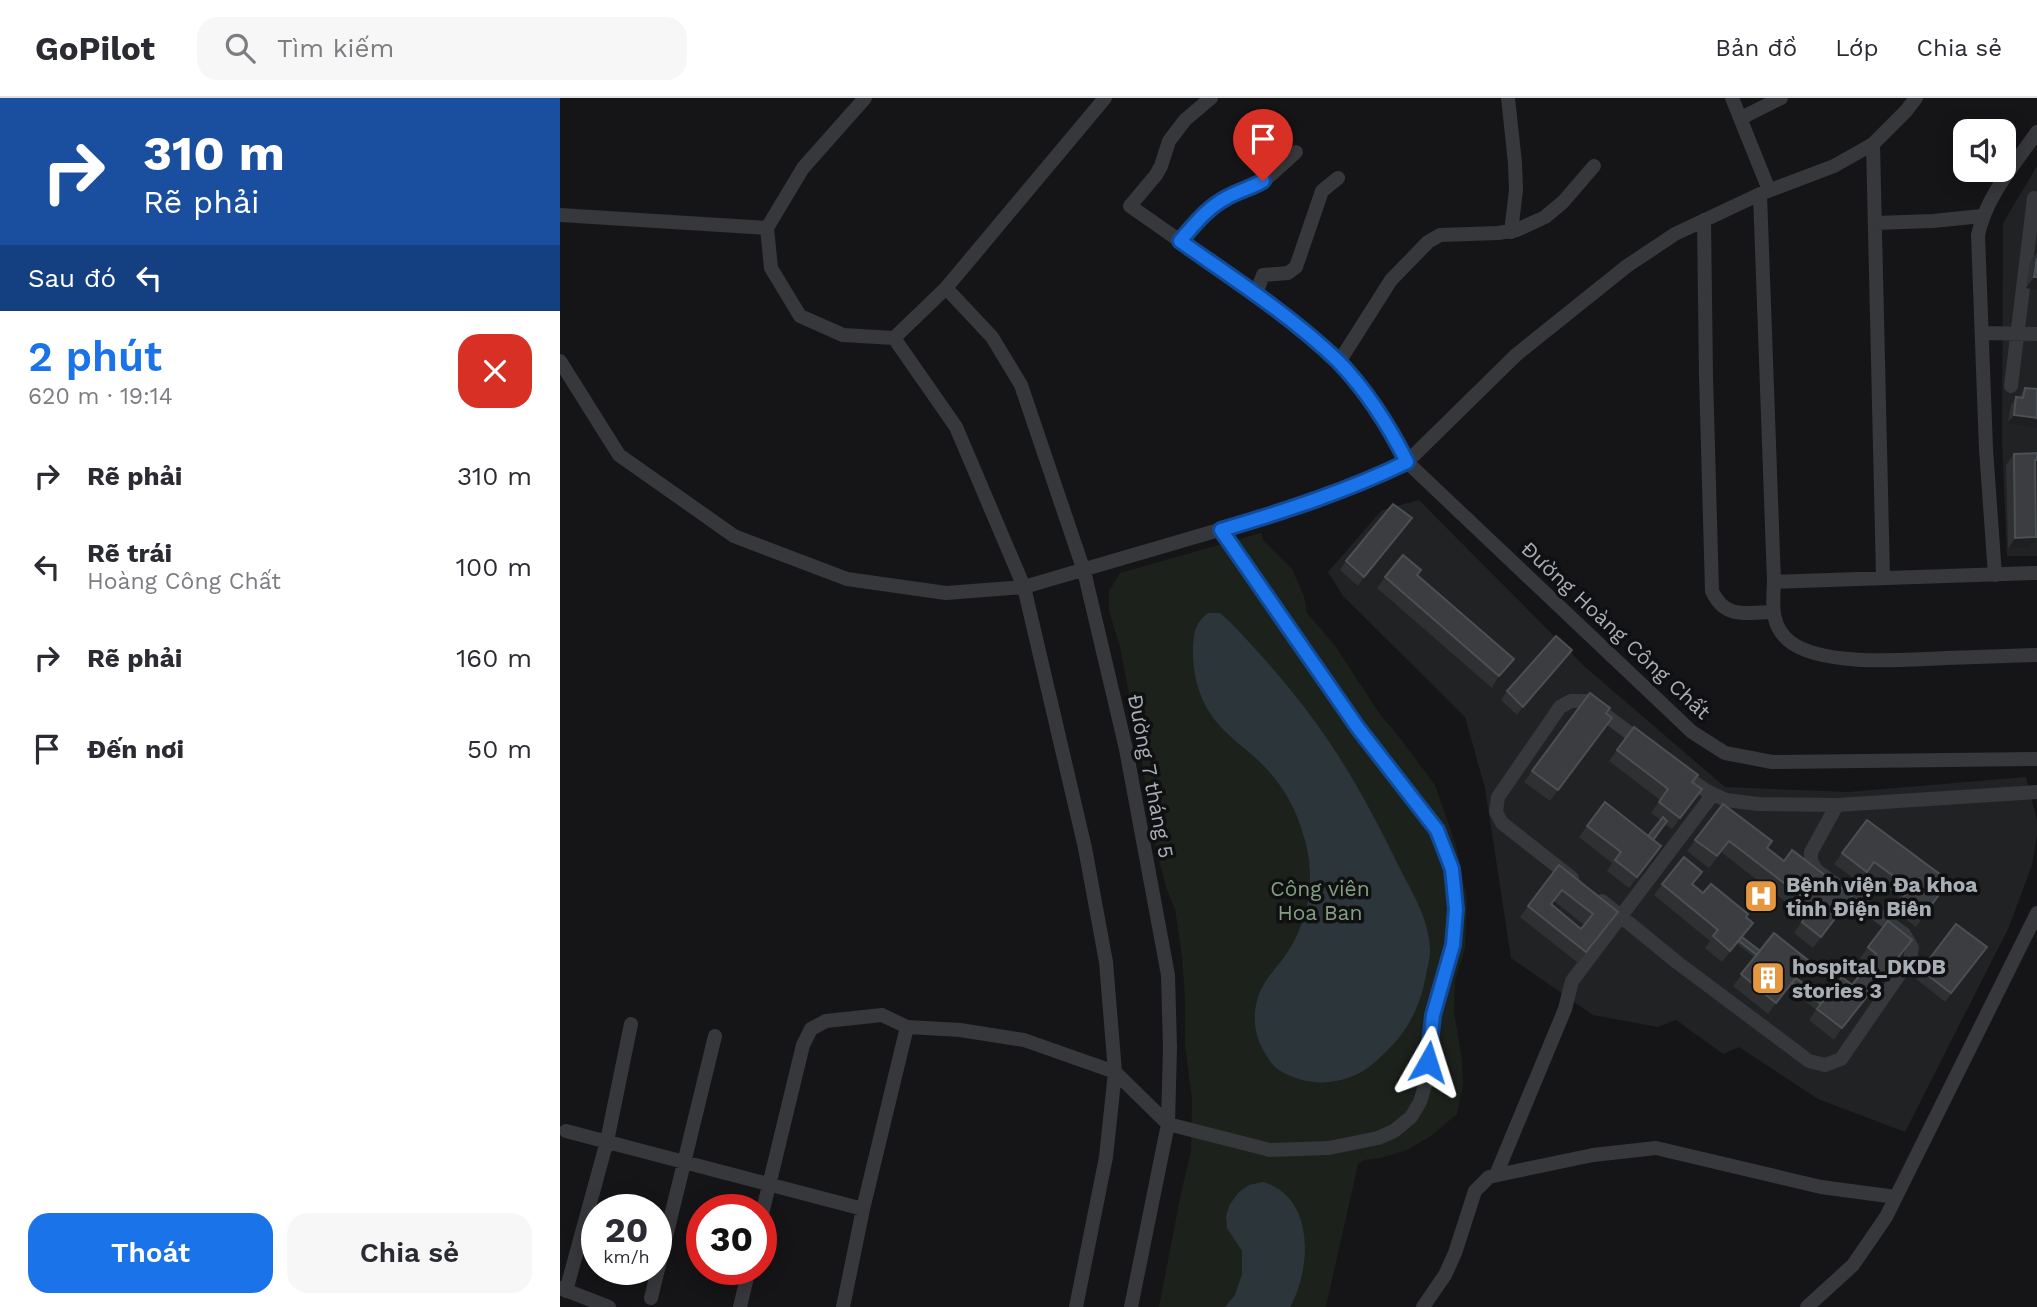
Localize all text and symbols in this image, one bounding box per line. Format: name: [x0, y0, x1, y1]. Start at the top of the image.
search box: [197, 17, 687, 80]
text: GoPilot: [35, 29, 155, 68]
icon: search: [221, 29, 259, 67]
text: Tìm kiếm: [277, 33, 394, 63]
text: Bản đồ: [1715, 34, 1797, 62]
text: Lớp: [1835, 34, 1879, 62]
text: Chia sẻ: [1917, 34, 2002, 62]
pin: [1233, 109, 1293, 181]
map controls: [1953, 119, 2016, 182]
button: sound: [1953, 119, 2016, 182]
icon: arrive: [1244, 120, 1282, 158]
text: 310 m: [143, 124, 285, 182]
icon: right: [28, 126, 119, 217]
text: Rẽ phải: [143, 183, 260, 221]
icon: left: [130, 259, 168, 297]
text: Sau đó: [28, 263, 116, 293]
text: 2 phút: [28, 332, 162, 381]
button: close: [458, 334, 532, 408]
text: 620 m · 19:14: [28, 383, 173, 410]
icon: right: [28, 457, 66, 495]
text: Rẽ phải: [87, 461, 182, 491]
text: 310 m: [457, 461, 532, 491]
street label: Đường Hoàng Công Chất: [1516, 536, 1716, 724]
text: Rẽ trái: [87, 538, 172, 568]
icon: left: [28, 548, 66, 586]
text: 100 m: [456, 552, 532, 582]
text: Hoàng Công Chất: [87, 568, 281, 595]
icon: right: [28, 639, 66, 677]
text: Rẽ phải: [87, 643, 182, 673]
text: 160 m: [456, 643, 532, 673]
street label: Đường 7 tháng 5: [1123, 692, 1179, 860]
icon: arrive: [28, 730, 66, 768]
text: Đến nơi: [87, 734, 184, 764]
text: 50 m: [467, 734, 532, 764]
place label: Bệnh viện Đa khoa tỉnh Điện Biên: [1786, 872, 1978, 921]
park label: Công viên Hoa Ban: [1270, 876, 1370, 925]
hospital icon: Bệnh viện Đa khoa tỉnh Điện Biên: [1742, 877, 1780, 915]
place label: hospital_DKDB stories 3: [1792, 954, 1946, 1003]
building icon: hospital_DKDB stories 3: [1749, 959, 1787, 997]
position arrow: [1391, 1025, 1465, 1099]
speed limit sign: 30: [686, 1194, 777, 1285]
text: 20: [605, 1209, 648, 1251]
button: Thoát: [28, 1213, 273, 1293]
button: Chia sẻ: [287, 1213, 532, 1293]
text: km/h: [603, 1246, 650, 1267]

